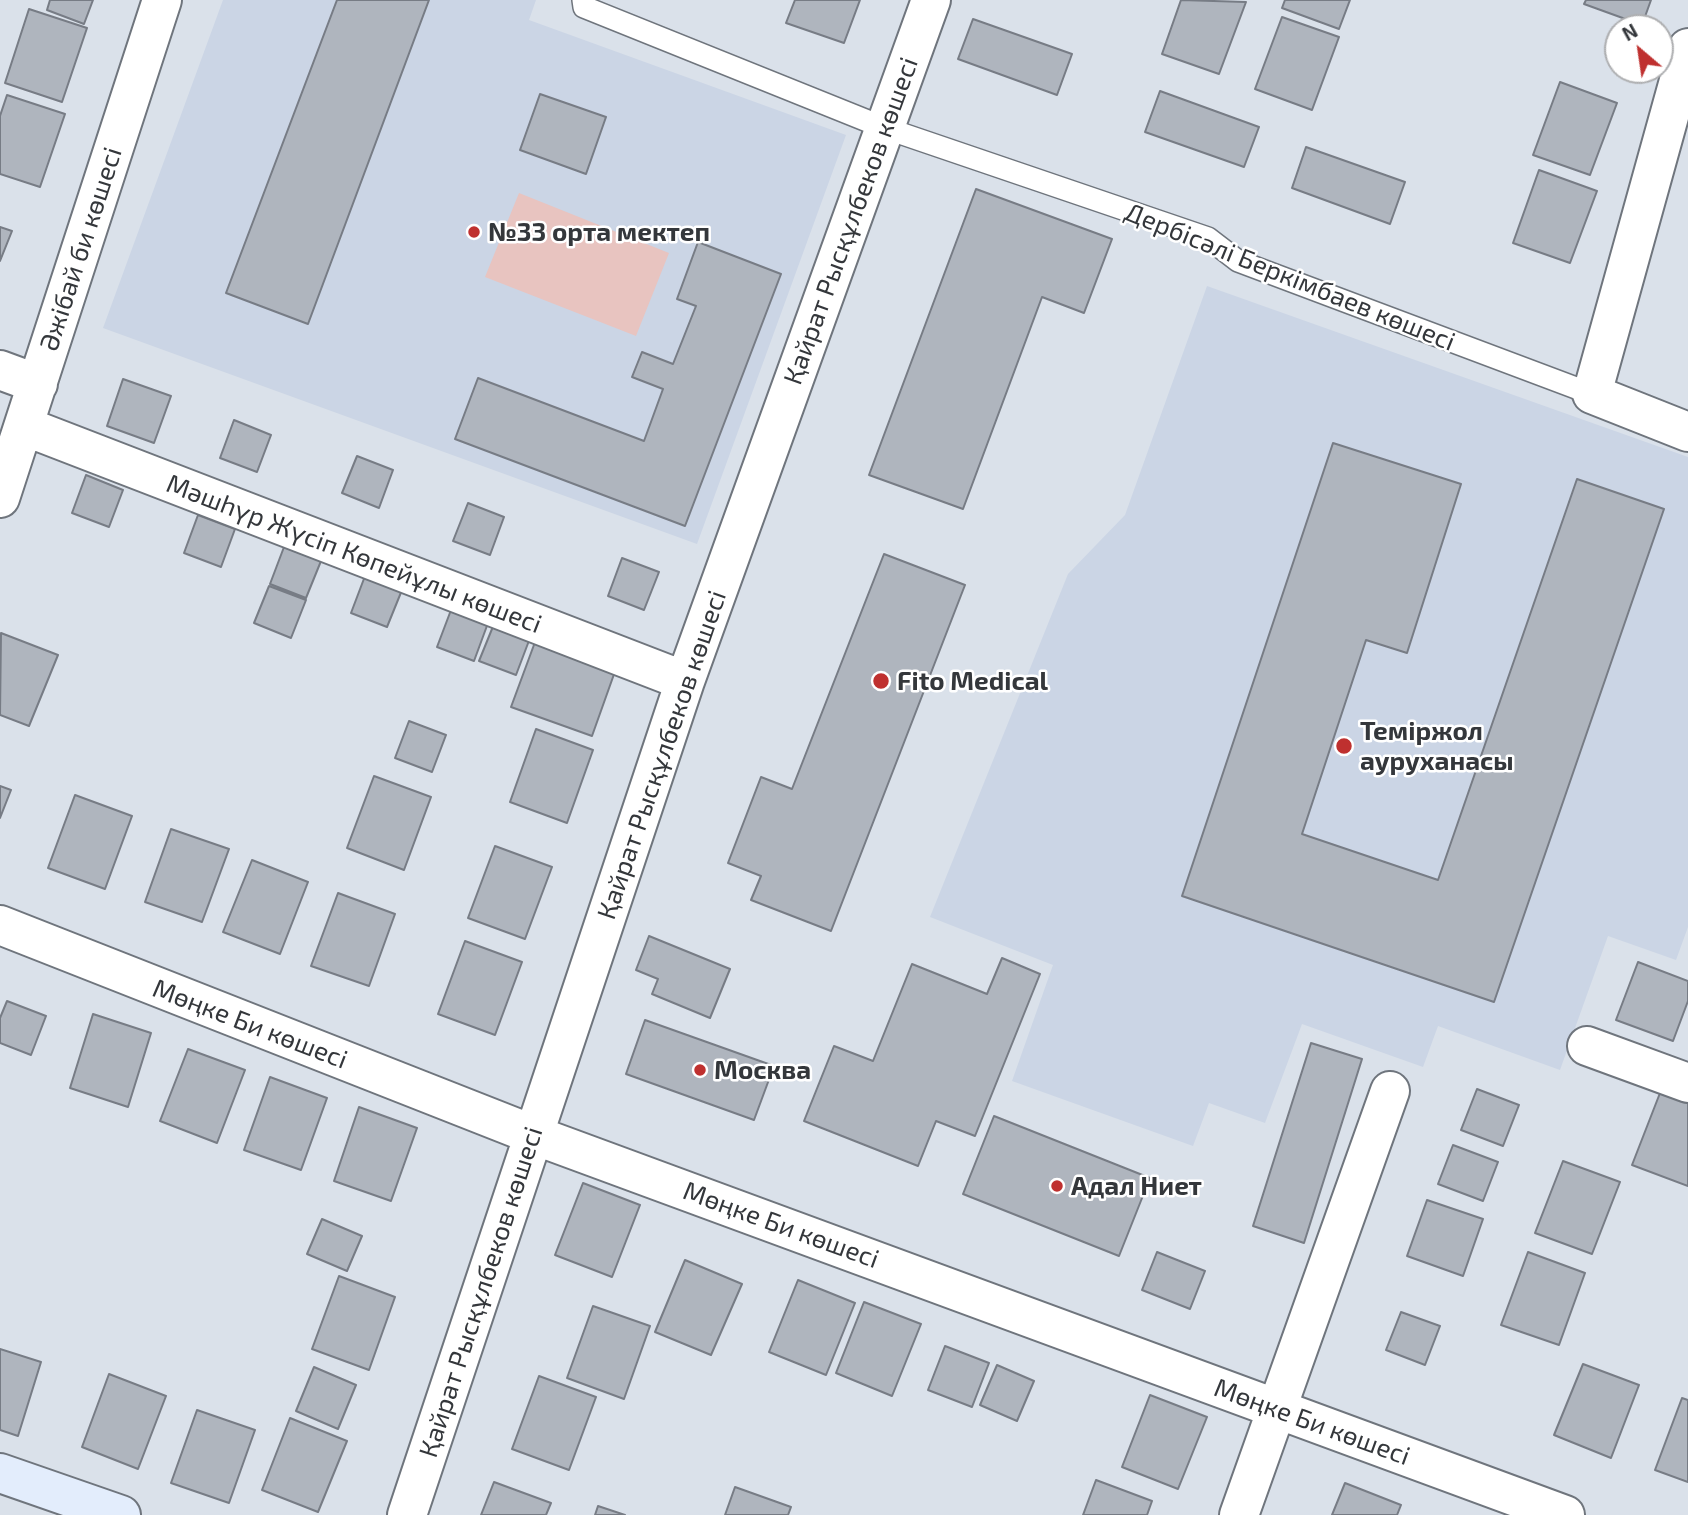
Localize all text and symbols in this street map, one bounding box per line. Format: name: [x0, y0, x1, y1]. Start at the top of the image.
north arrow: [1604, 14, 1674, 84]
text: N: [1618, 19, 1641, 45]
street label: Қайрат Рысқұлбеков көшесі: [777, 53, 925, 389]
street label: Әжібай би көшесі: [33, 143, 129, 355]
street label: Дербісәлі Беркімбаев көшесі: [1120, 196, 1460, 358]
place label: №33 орта мектеп: [488, 216, 710, 248]
marker: №33 орта мектеп: [466, 224, 482, 240]
street label: Мәшһүр Жүсіп Көпейұлы көшесі: [162, 468, 546, 640]
street label: Қайрат Рысқұлбеков көшесі: [591, 586, 733, 924]
place label: Fito Medical: [897, 665, 1048, 697]
marker: Fito Medical: [871, 671, 891, 691]
place label: Теміржол ауруханасы: [1360, 715, 1514, 776]
marker: Теміржол ауруханасы: [1334, 736, 1354, 756]
street label: Мөңке Би көшесі: [148, 973, 352, 1075]
place label: Москва: [714, 1054, 811, 1086]
marker: Москва: [692, 1062, 708, 1078]
street label: Қайрат Рысқұлбеков көшесі: [413, 1123, 549, 1461]
place label: Адал Ниет: [1071, 1170, 1202, 1202]
street label: Мөңке Би көшесі: [679, 1175, 883, 1275]
marker: Адал Ниет: [1049, 1178, 1065, 1194]
street label: Мөңке Би көшесі: [1210, 1372, 1414, 1472]

